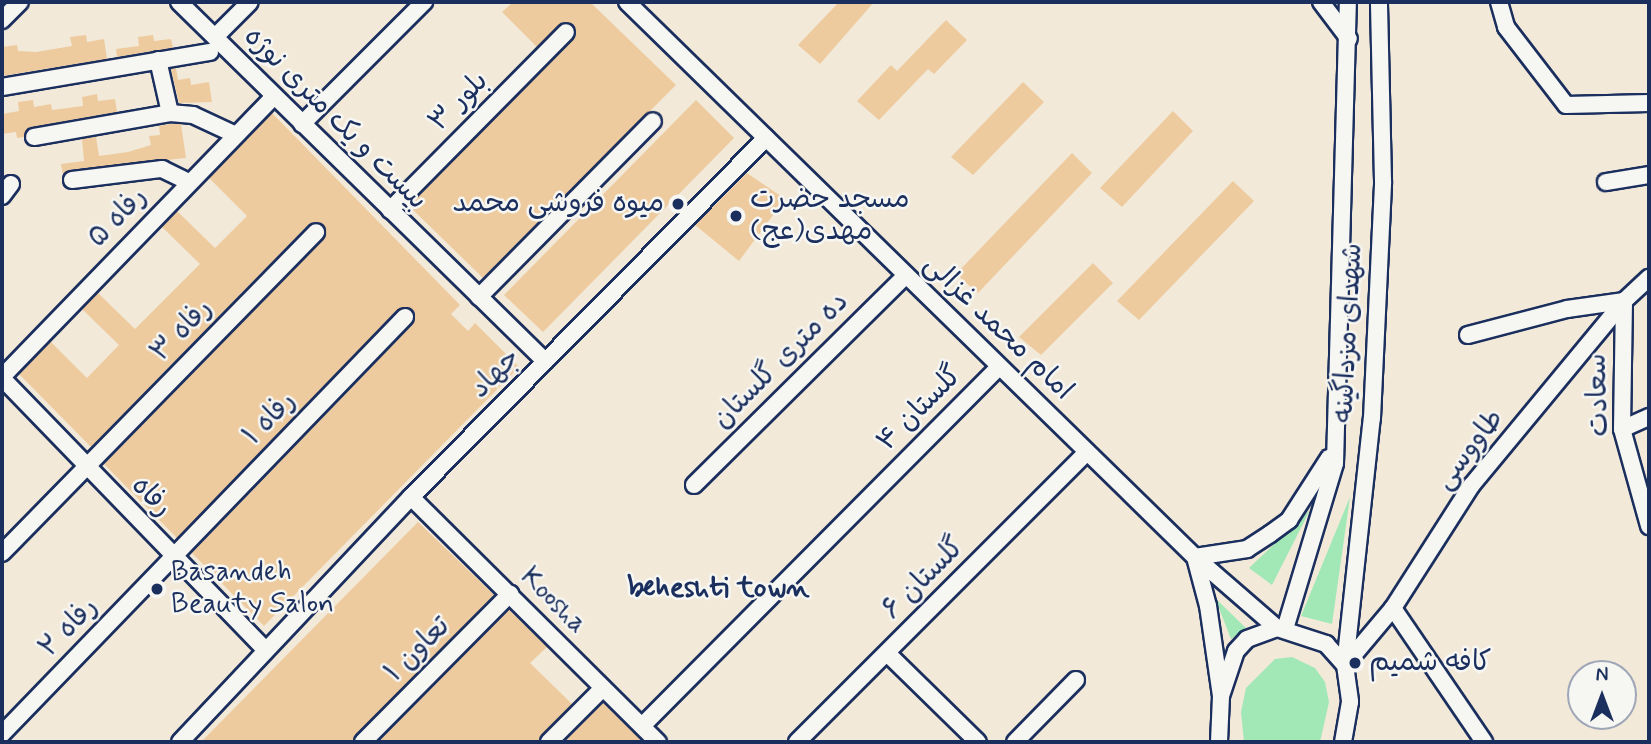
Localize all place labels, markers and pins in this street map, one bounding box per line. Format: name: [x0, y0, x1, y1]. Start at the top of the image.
place label: مسجد حضرت مهدی(عج): [750, 183, 910, 249]
place label: میوه فروشی محمد: [452, 187, 664, 221]
marker: میوه فروشی محمد: [670, 196, 686, 212]
marker: مسجد حضرت مهدی(عج): [728, 208, 744, 224]
place label: Basandeh Beauty Salon: [171, 556, 340, 622]
marker: Basandeh Beauty Salon: [149, 581, 165, 597]
place label: کافه شمیم: [1369, 646, 1492, 680]
marker: کافه شمیم: [1347, 655, 1363, 671]

